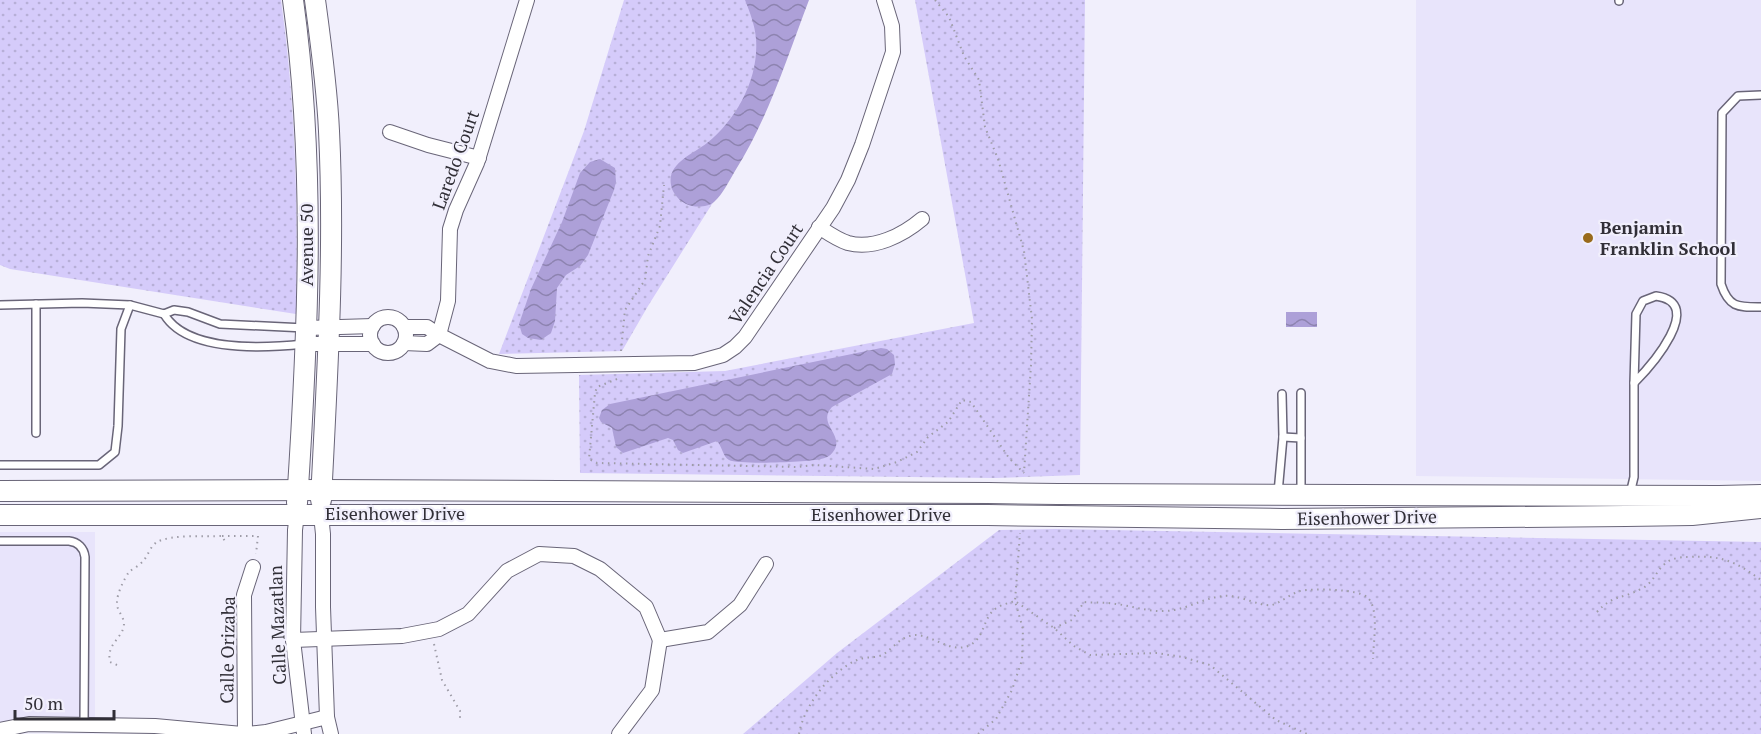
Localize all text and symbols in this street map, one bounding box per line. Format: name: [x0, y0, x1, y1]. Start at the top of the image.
street label: Laredo Court: [426, 106, 484, 213]
street label: Avenue 50: [294, 204, 318, 286]
place label: Benjamin Franklin School: [1600, 215, 1736, 260]
street label: Valencia Court: [722, 218, 808, 329]
marker: Benjamin Franklin School: [1581, 231, 1595, 245]
street label: Eisenhower Drive: [325, 501, 465, 525]
street label: Eisenhower Drive: [811, 502, 951, 526]
street label: Eisenhower Drive: [1297, 504, 1437, 530]
street label: Calle Mazatlan: [263, 565, 291, 685]
street label: Calle Orizaba: [214, 596, 240, 704]
scale bar: [15, 683, 114, 721]
text: 50 m: [24, 691, 64, 715]

